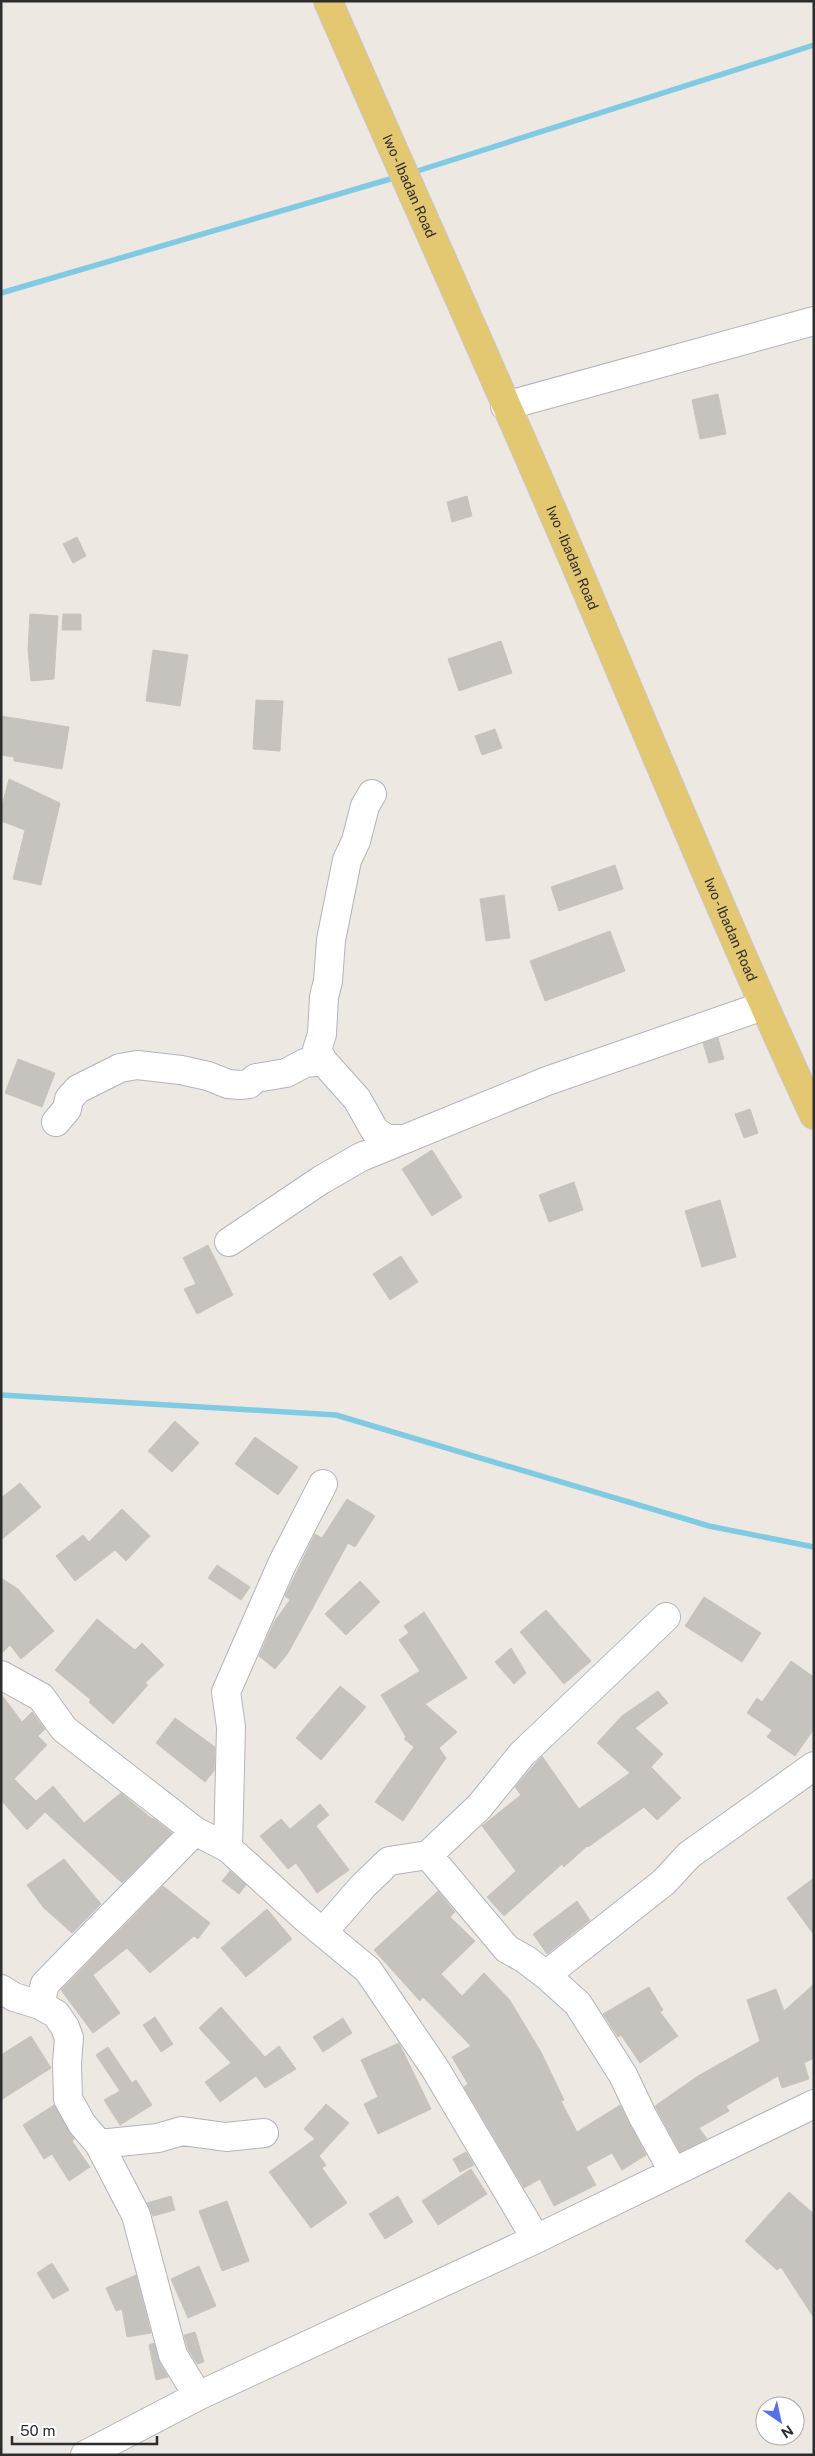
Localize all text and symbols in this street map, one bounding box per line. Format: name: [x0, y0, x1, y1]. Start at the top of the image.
street label: Iwo - Ibadan Road: [379, 132, 439, 240]
street label: Iwo - Ibadan Road: [543, 503, 602, 612]
street label: Iwo - Ibadan Road: [701, 875, 760, 984]
north arrow: [755, 2396, 805, 2446]
scale bar: [12, 2414, 158, 2446]
text: 50 m: [20, 2422, 55, 2439]
text: N: [778, 2422, 796, 2441]

